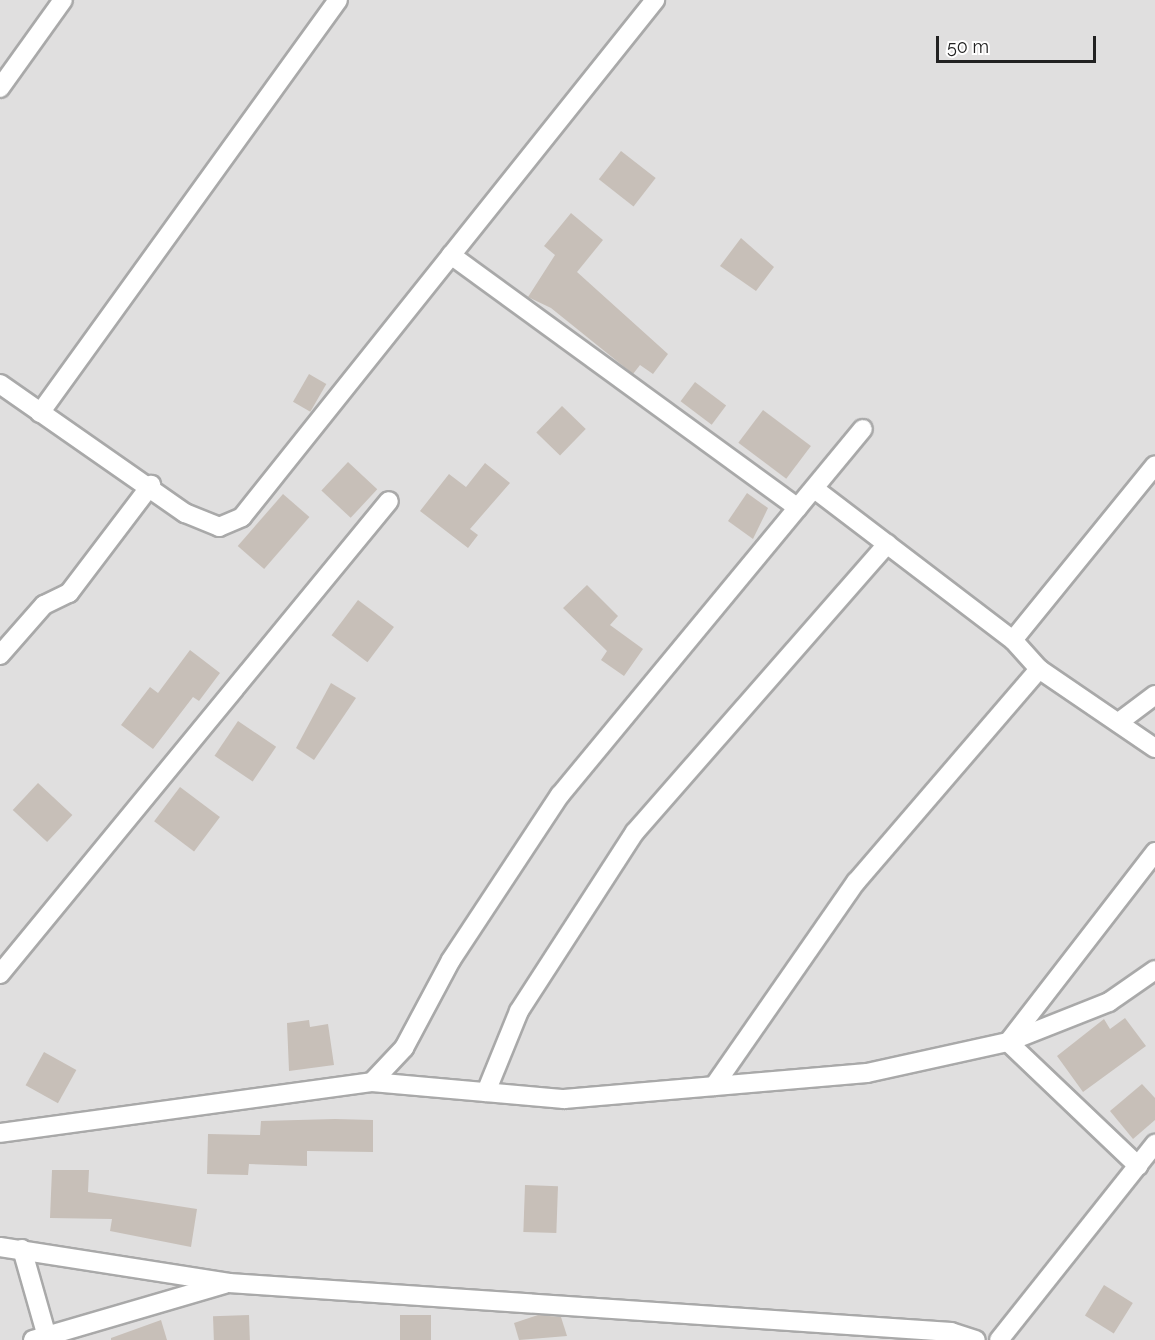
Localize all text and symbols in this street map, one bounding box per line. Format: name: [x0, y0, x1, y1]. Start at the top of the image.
scale bar: [939, 24, 1100, 62]
text: 50 m: [947, 36, 989, 57]

